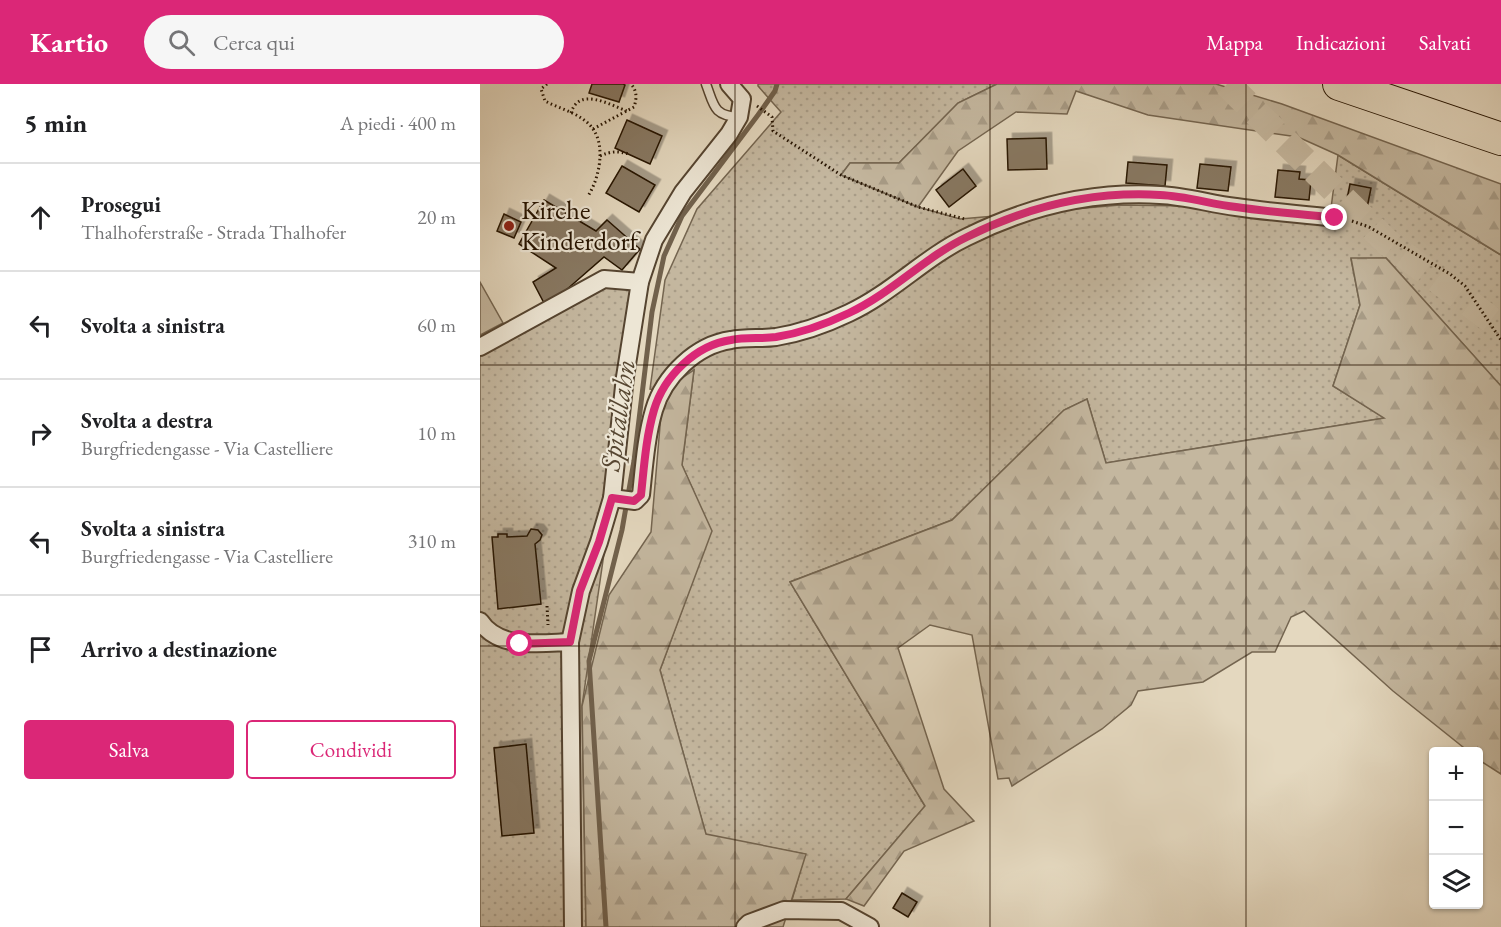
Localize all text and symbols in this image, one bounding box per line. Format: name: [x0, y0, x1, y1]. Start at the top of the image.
search box: [144, 15, 564, 69]
text: Kartio: [30, 24, 108, 60]
icon: search: [165, 26, 198, 59]
text: Cerca qui: [213, 28, 295, 57]
text: Mappa: [1206, 29, 1263, 56]
text: Indicazioni: [1296, 29, 1386, 56]
text: Salvati: [1419, 29, 1471, 56]
text: 5 min: [24, 106, 87, 140]
text: A piedi · 400 m: [340, 110, 456, 136]
text: Prosegui: [81, 190, 161, 219]
place label: Kirche Kinderdorf: [521, 192, 642, 258]
icon: ahead: [24, 201, 57, 234]
text: 20 m: [417, 204, 456, 230]
route end: [1321, 204, 1347, 230]
text: Thalhoferstraße - Strada Thalhofer: [81, 219, 346, 245]
marker: Kirche Kinderdorf: [502, 219, 516, 233]
icon: left: [24, 309, 57, 342]
text: Svolta a sinistra: [81, 311, 225, 340]
text: 60 m: [417, 312, 456, 338]
water label: Spitallahn: [591, 357, 643, 474]
text: Svolta a destra: [81, 406, 213, 435]
icon: right: [24, 417, 57, 450]
text: 10 m: [417, 420, 456, 446]
text: Burgfriedengasse - Via Castelliere: [81, 435, 333, 461]
text: Svolta a sinistra: [81, 514, 225, 543]
icon: left: [24, 525, 57, 558]
text: 310 m: [408, 528, 456, 554]
text: Burgfriedengasse - Via Castelliere: [81, 543, 333, 569]
route start: [506, 630, 532, 656]
icon: arrive: [24, 633, 57, 666]
text: Arrivo a destinazione: [81, 635, 277, 664]
button: Salva: [24, 720, 234, 779]
button: Condividi: [246, 720, 456, 779]
map controls: [1429, 747, 1483, 909]
button: +: [1429, 747, 1483, 801]
button: −: [1429, 801, 1483, 855]
button: layers: [1429, 855, 1483, 909]

